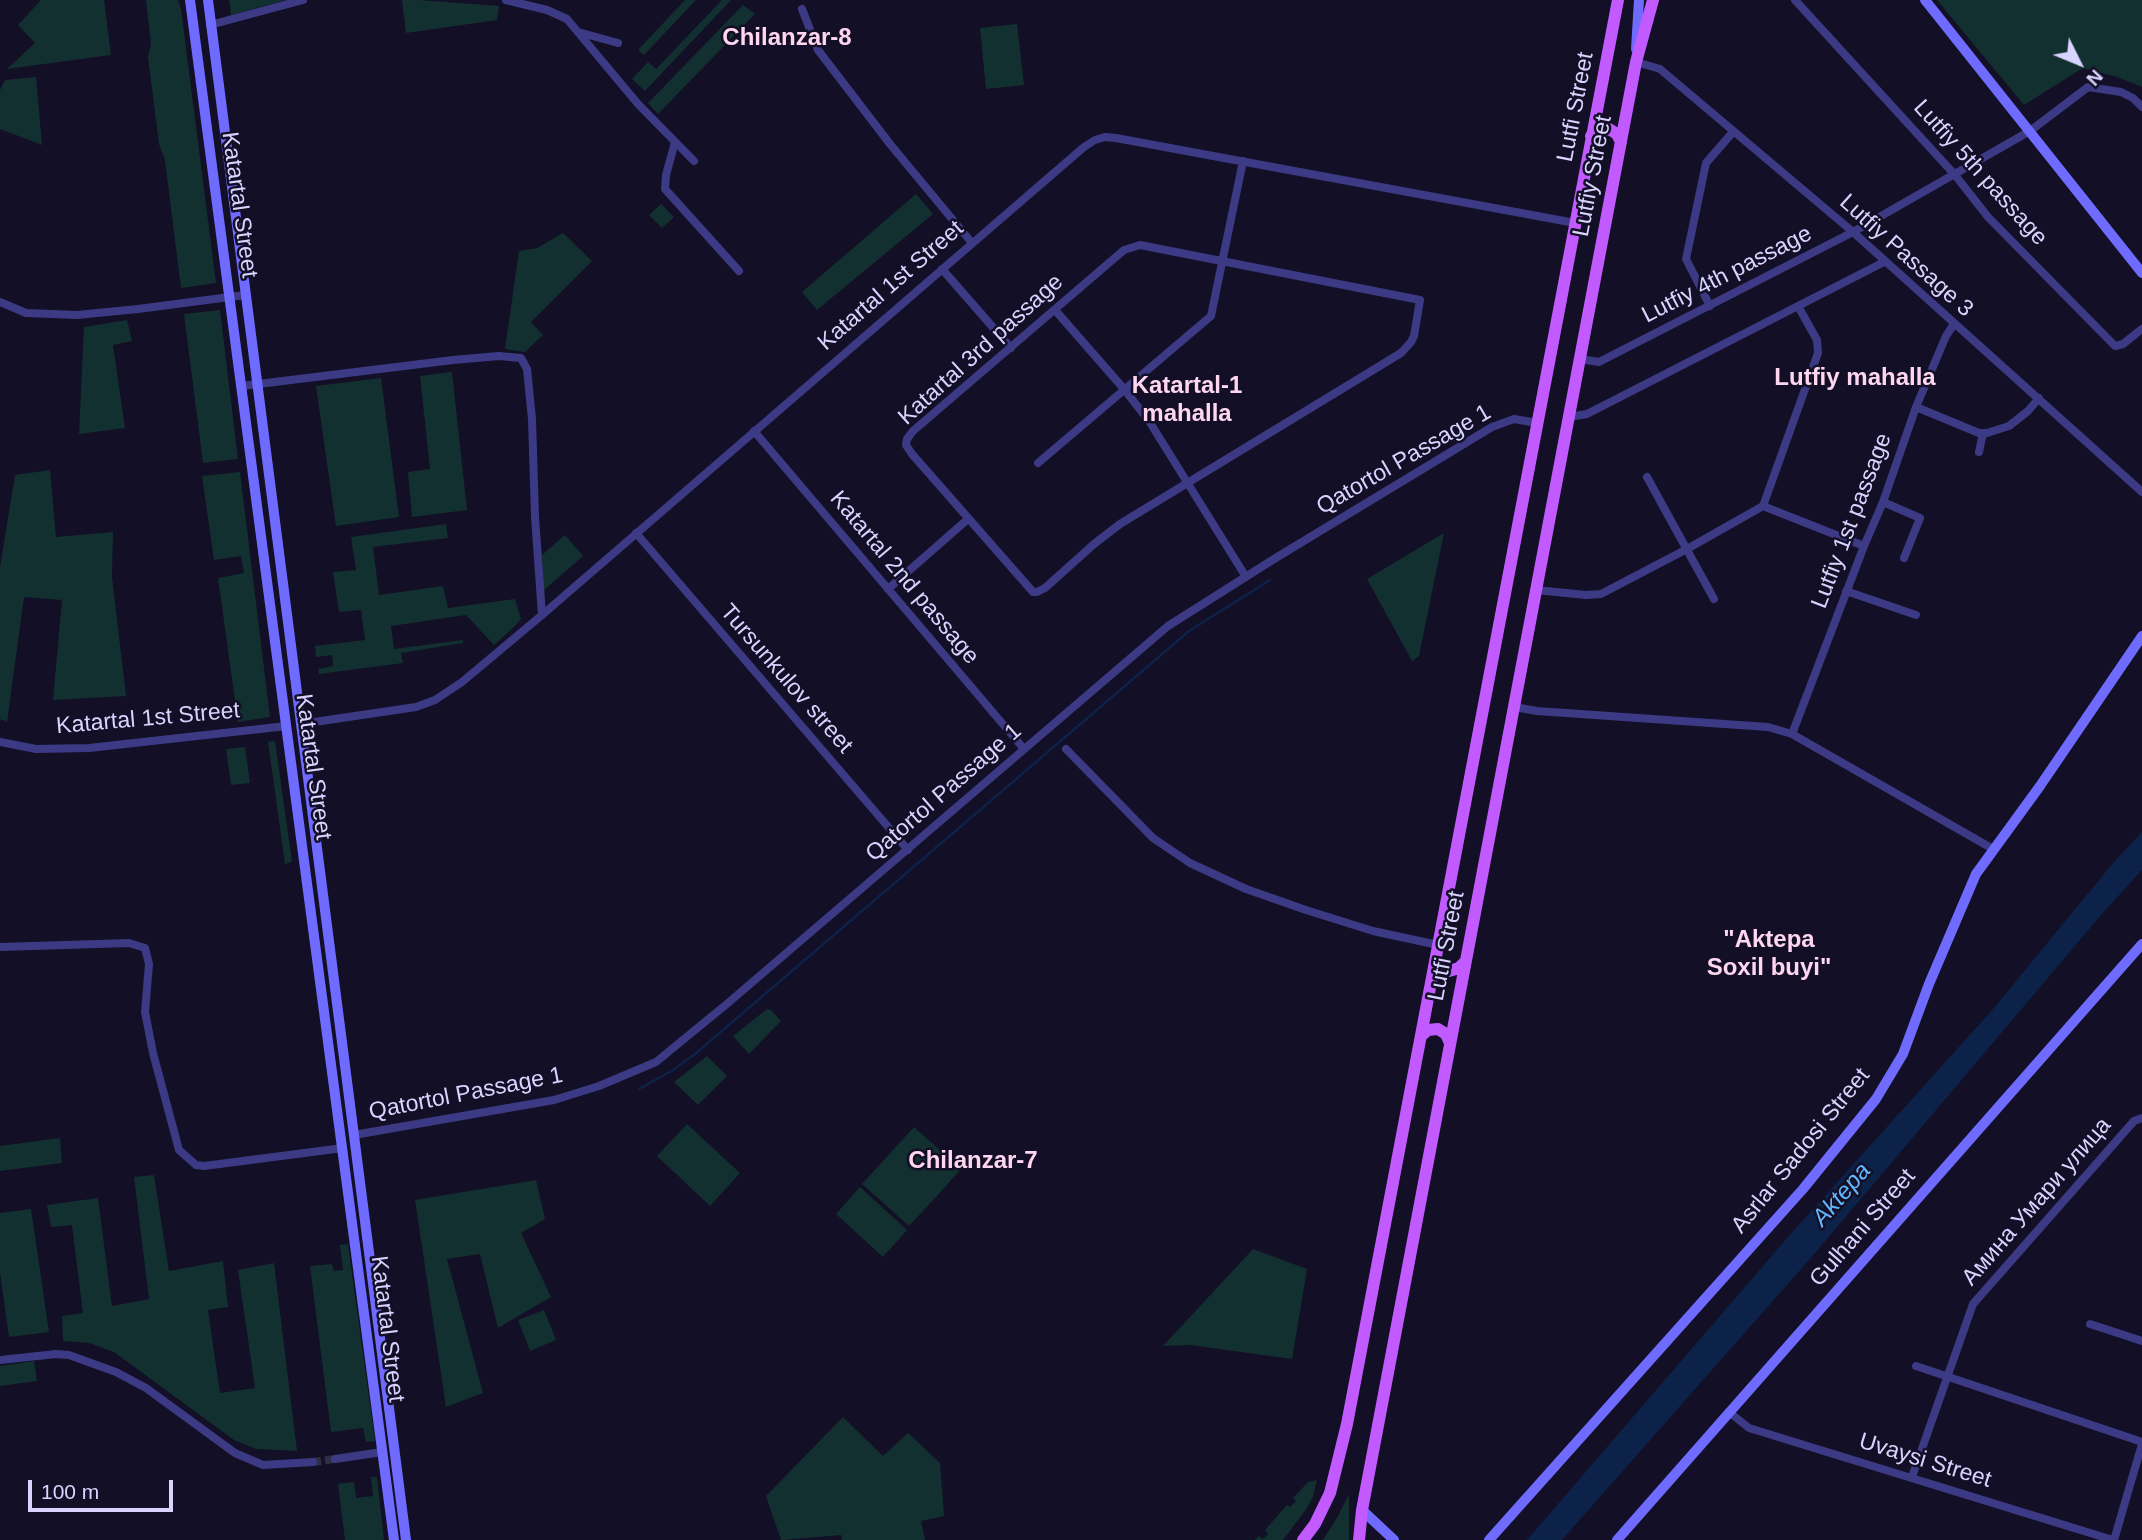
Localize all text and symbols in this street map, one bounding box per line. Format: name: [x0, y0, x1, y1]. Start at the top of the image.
district label: Chilanzar-8: [722, 24, 852, 52]
north arrow: [2044, 28, 2114, 98]
street label: Lutfi Street: [1552, 50, 1600, 164]
text: N: [2082, 65, 2107, 90]
street label: Lutfiy 5th passage: [1907, 94, 2053, 252]
street label: Lutfiy Street: [1568, 113, 1618, 239]
street label: Katartal Street: [215, 130, 263, 280]
street label: Lutfiy Passage 3: [1834, 189, 1978, 323]
street label: Katartal 1st Street: [812, 215, 970, 357]
street label: Lutfiy 4th passage: [1638, 220, 1816, 330]
street label: Katartal 3rd passage: [893, 269, 1069, 431]
district label: Lutfiy mahalla: [1774, 364, 1936, 392]
district label: Katartal-1 mahalla: [1132, 372, 1242, 428]
street label: Qatortol Passage 1: [1312, 399, 1496, 521]
street label: Lutfiy 1st passage: [1806, 430, 1898, 612]
street label: Katartal 2nd passage: [824, 486, 984, 670]
street label: Tursunkulov street: [714, 599, 858, 759]
street label: Katartal Street: [289, 692, 337, 842]
street label: Katartal 1st Street: [55, 697, 241, 741]
street label: Qatortol Passage 1: [861, 718, 1027, 868]
street label: Lutfi Street: [1423, 889, 1471, 1003]
district label: "Aktepa Soxil buyi": [1707, 926, 1831, 982]
street label: Qatortol Passage 1: [367, 1062, 565, 1126]
street label: Asrlar Sadosi Street: [1726, 1063, 1876, 1239]
street label: Амина Умари улица: [1957, 1112, 2117, 1292]
district label: Chilanzar-7: [908, 1147, 1038, 1175]
water label: Aktepa: [1807, 1157, 1877, 1233]
street label: Gulhani Street: [1804, 1163, 1922, 1293]
street label: Katartal Street: [364, 1254, 410, 1404]
street label: Uvaysi Street: [1856, 1428, 1994, 1494]
scale bar: [32, 1466, 177, 1510]
text: 100 m: [41, 1480, 99, 1503]

